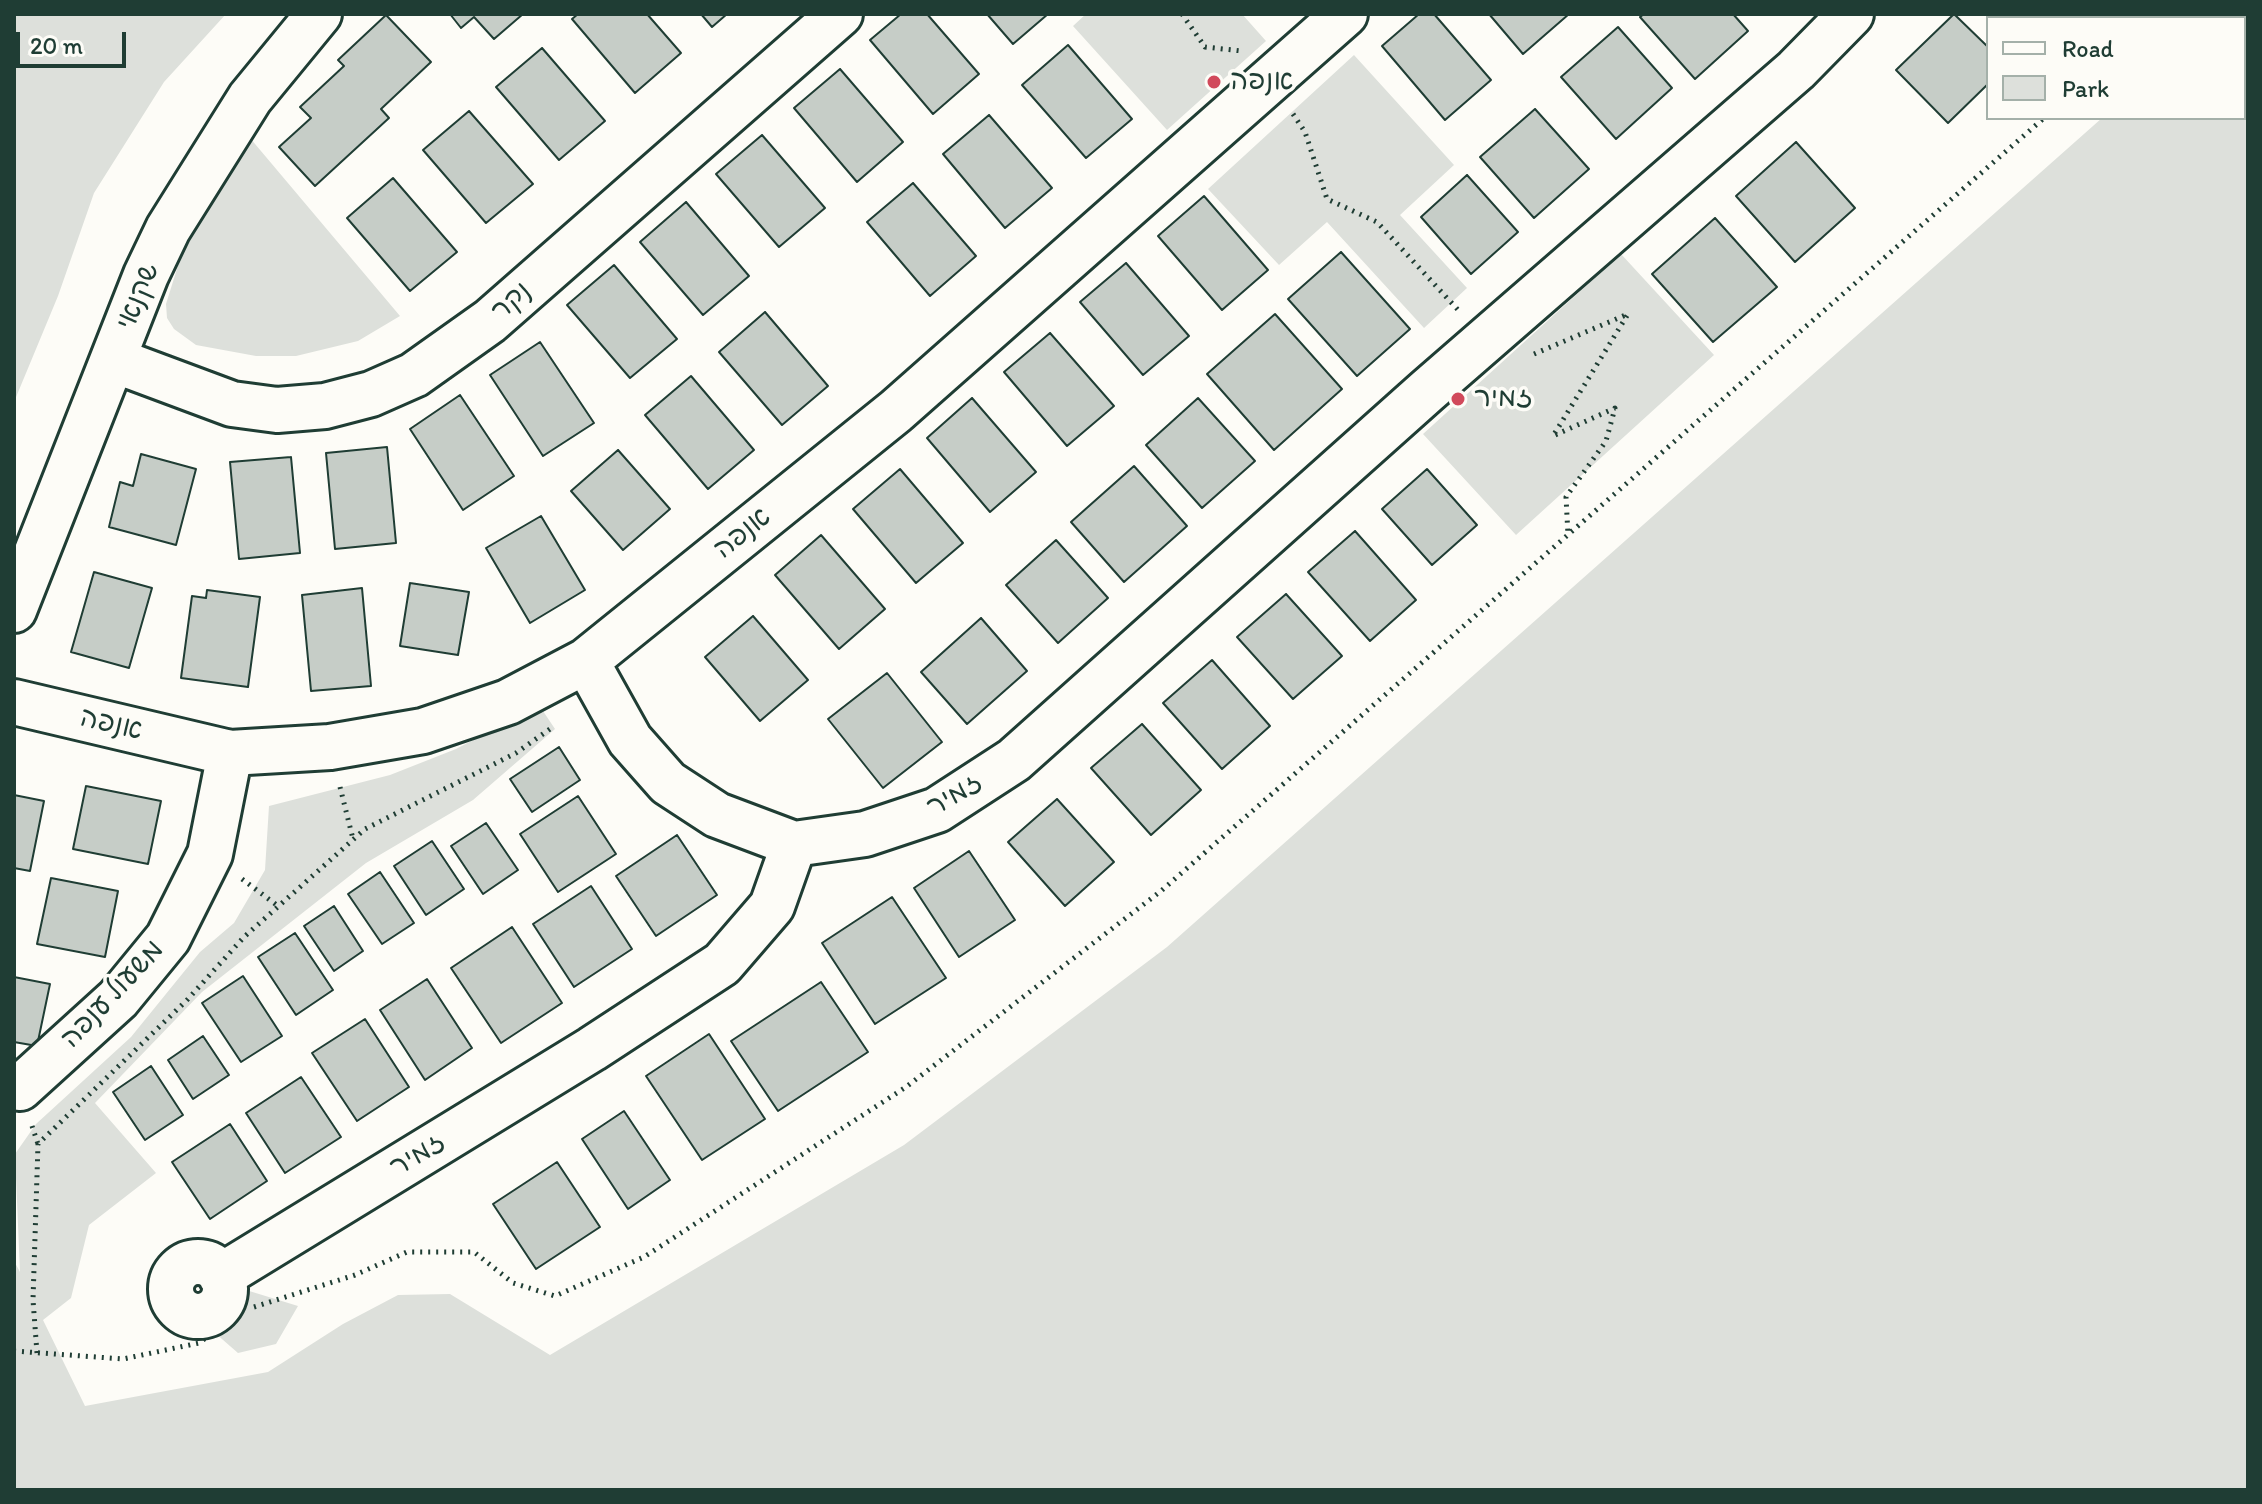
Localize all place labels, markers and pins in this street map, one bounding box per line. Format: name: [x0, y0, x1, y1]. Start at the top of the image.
place label: אנפה: [1230, 65, 1294, 99]
marker: אנפה: [1205, 73, 1223, 91]
place label: זמיר: [1474, 382, 1533, 416]
marker: זמיר: [1449, 390, 1467, 408]

